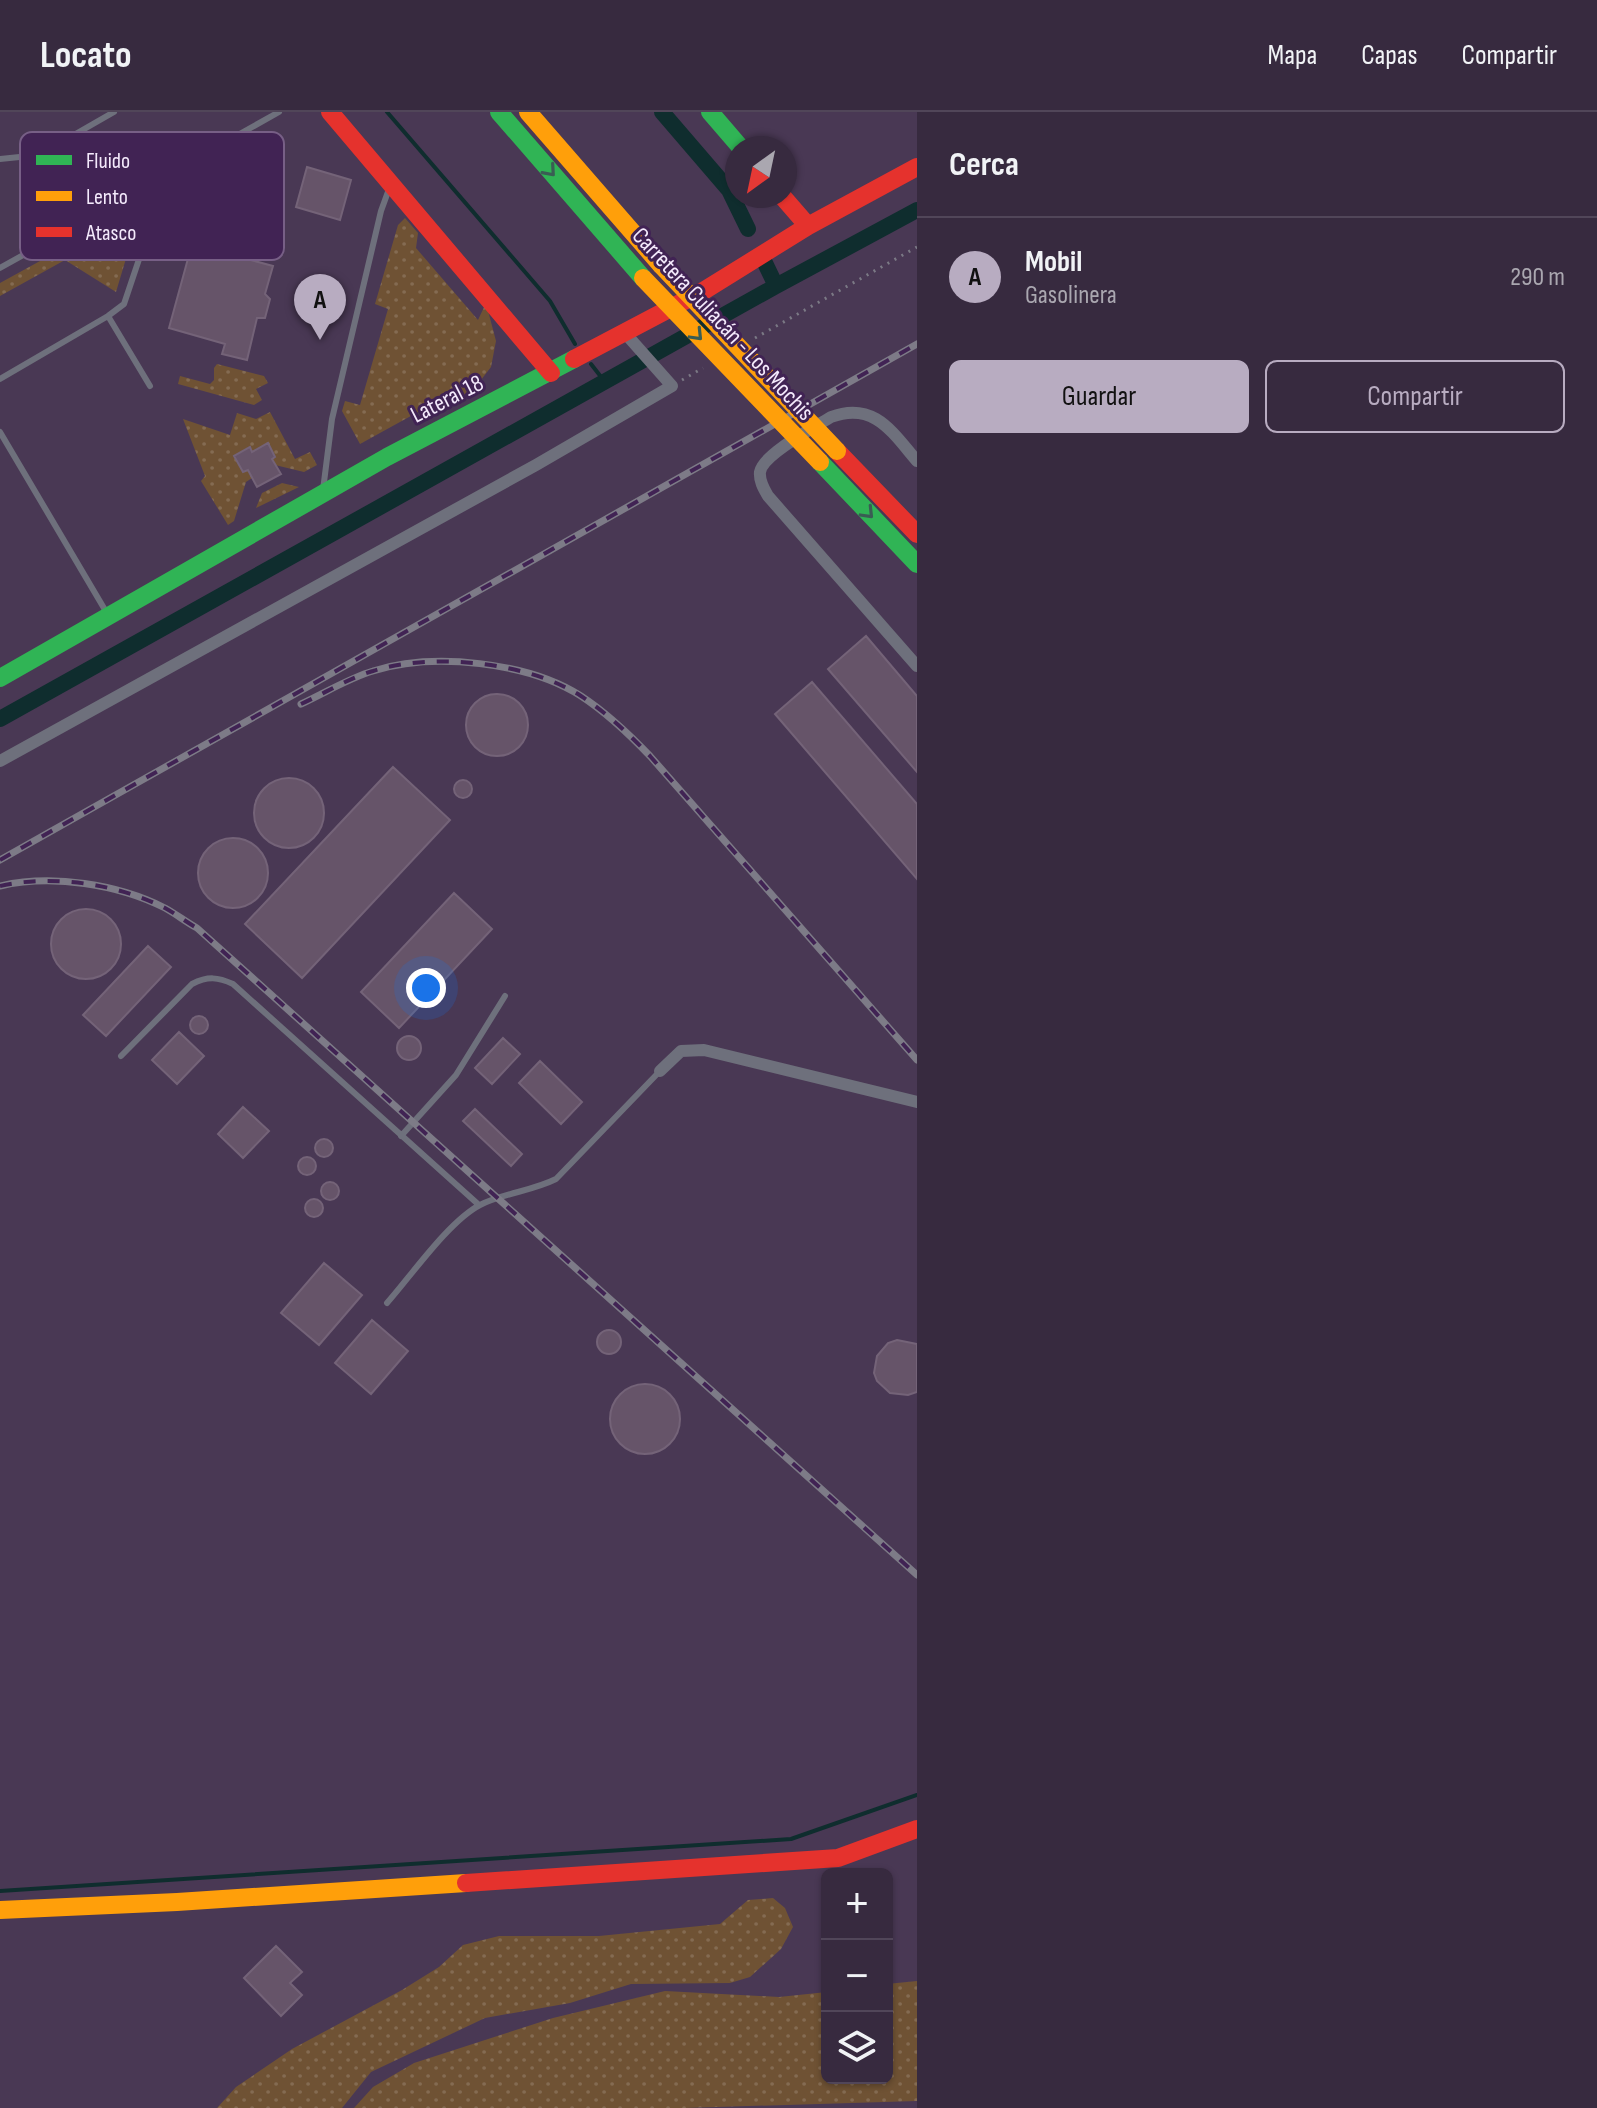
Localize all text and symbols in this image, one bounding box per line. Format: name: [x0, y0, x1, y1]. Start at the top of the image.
text: Locato: [40, 33, 131, 78]
text: Mapa: [1268, 39, 1317, 72]
text: Capas: [1361, 39, 1418, 72]
text: Compartir: [1462, 39, 1557, 72]
legend: [20, 132, 284, 260]
north arrow: [725, 136, 797, 208]
text: Cerca: [949, 144, 1019, 185]
text: Fluido: [86, 148, 130, 175]
one-way arrow: [540, 161, 555, 176]
text: Lento: [86, 184, 128, 211]
text: Atasco: [85, 220, 136, 247]
street label: Carretera Culiacán - Los Mochis: [626, 221, 820, 427]
text: Mobil: [1025, 244, 1082, 280]
text: A: [969, 262, 981, 293]
text: 290 m: [1510, 262, 1565, 293]
pin: A: [294, 274, 346, 340]
text: Gasolinera: [1025, 280, 1117, 311]
one-way arrow: [688, 325, 702, 340]
button: Guardar: [949, 360, 1249, 433]
button: Compartir: [1265, 360, 1565, 433]
street label: Lateral 18: [406, 368, 488, 430]
one-way arrow: [859, 504, 874, 518]
your location: [406, 968, 446, 1008]
map controls: [821, 1868, 893, 2084]
button: +: [821, 1868, 893, 1940]
button: −: [821, 1940, 893, 2012]
button: layers: [821, 2012, 893, 2084]

